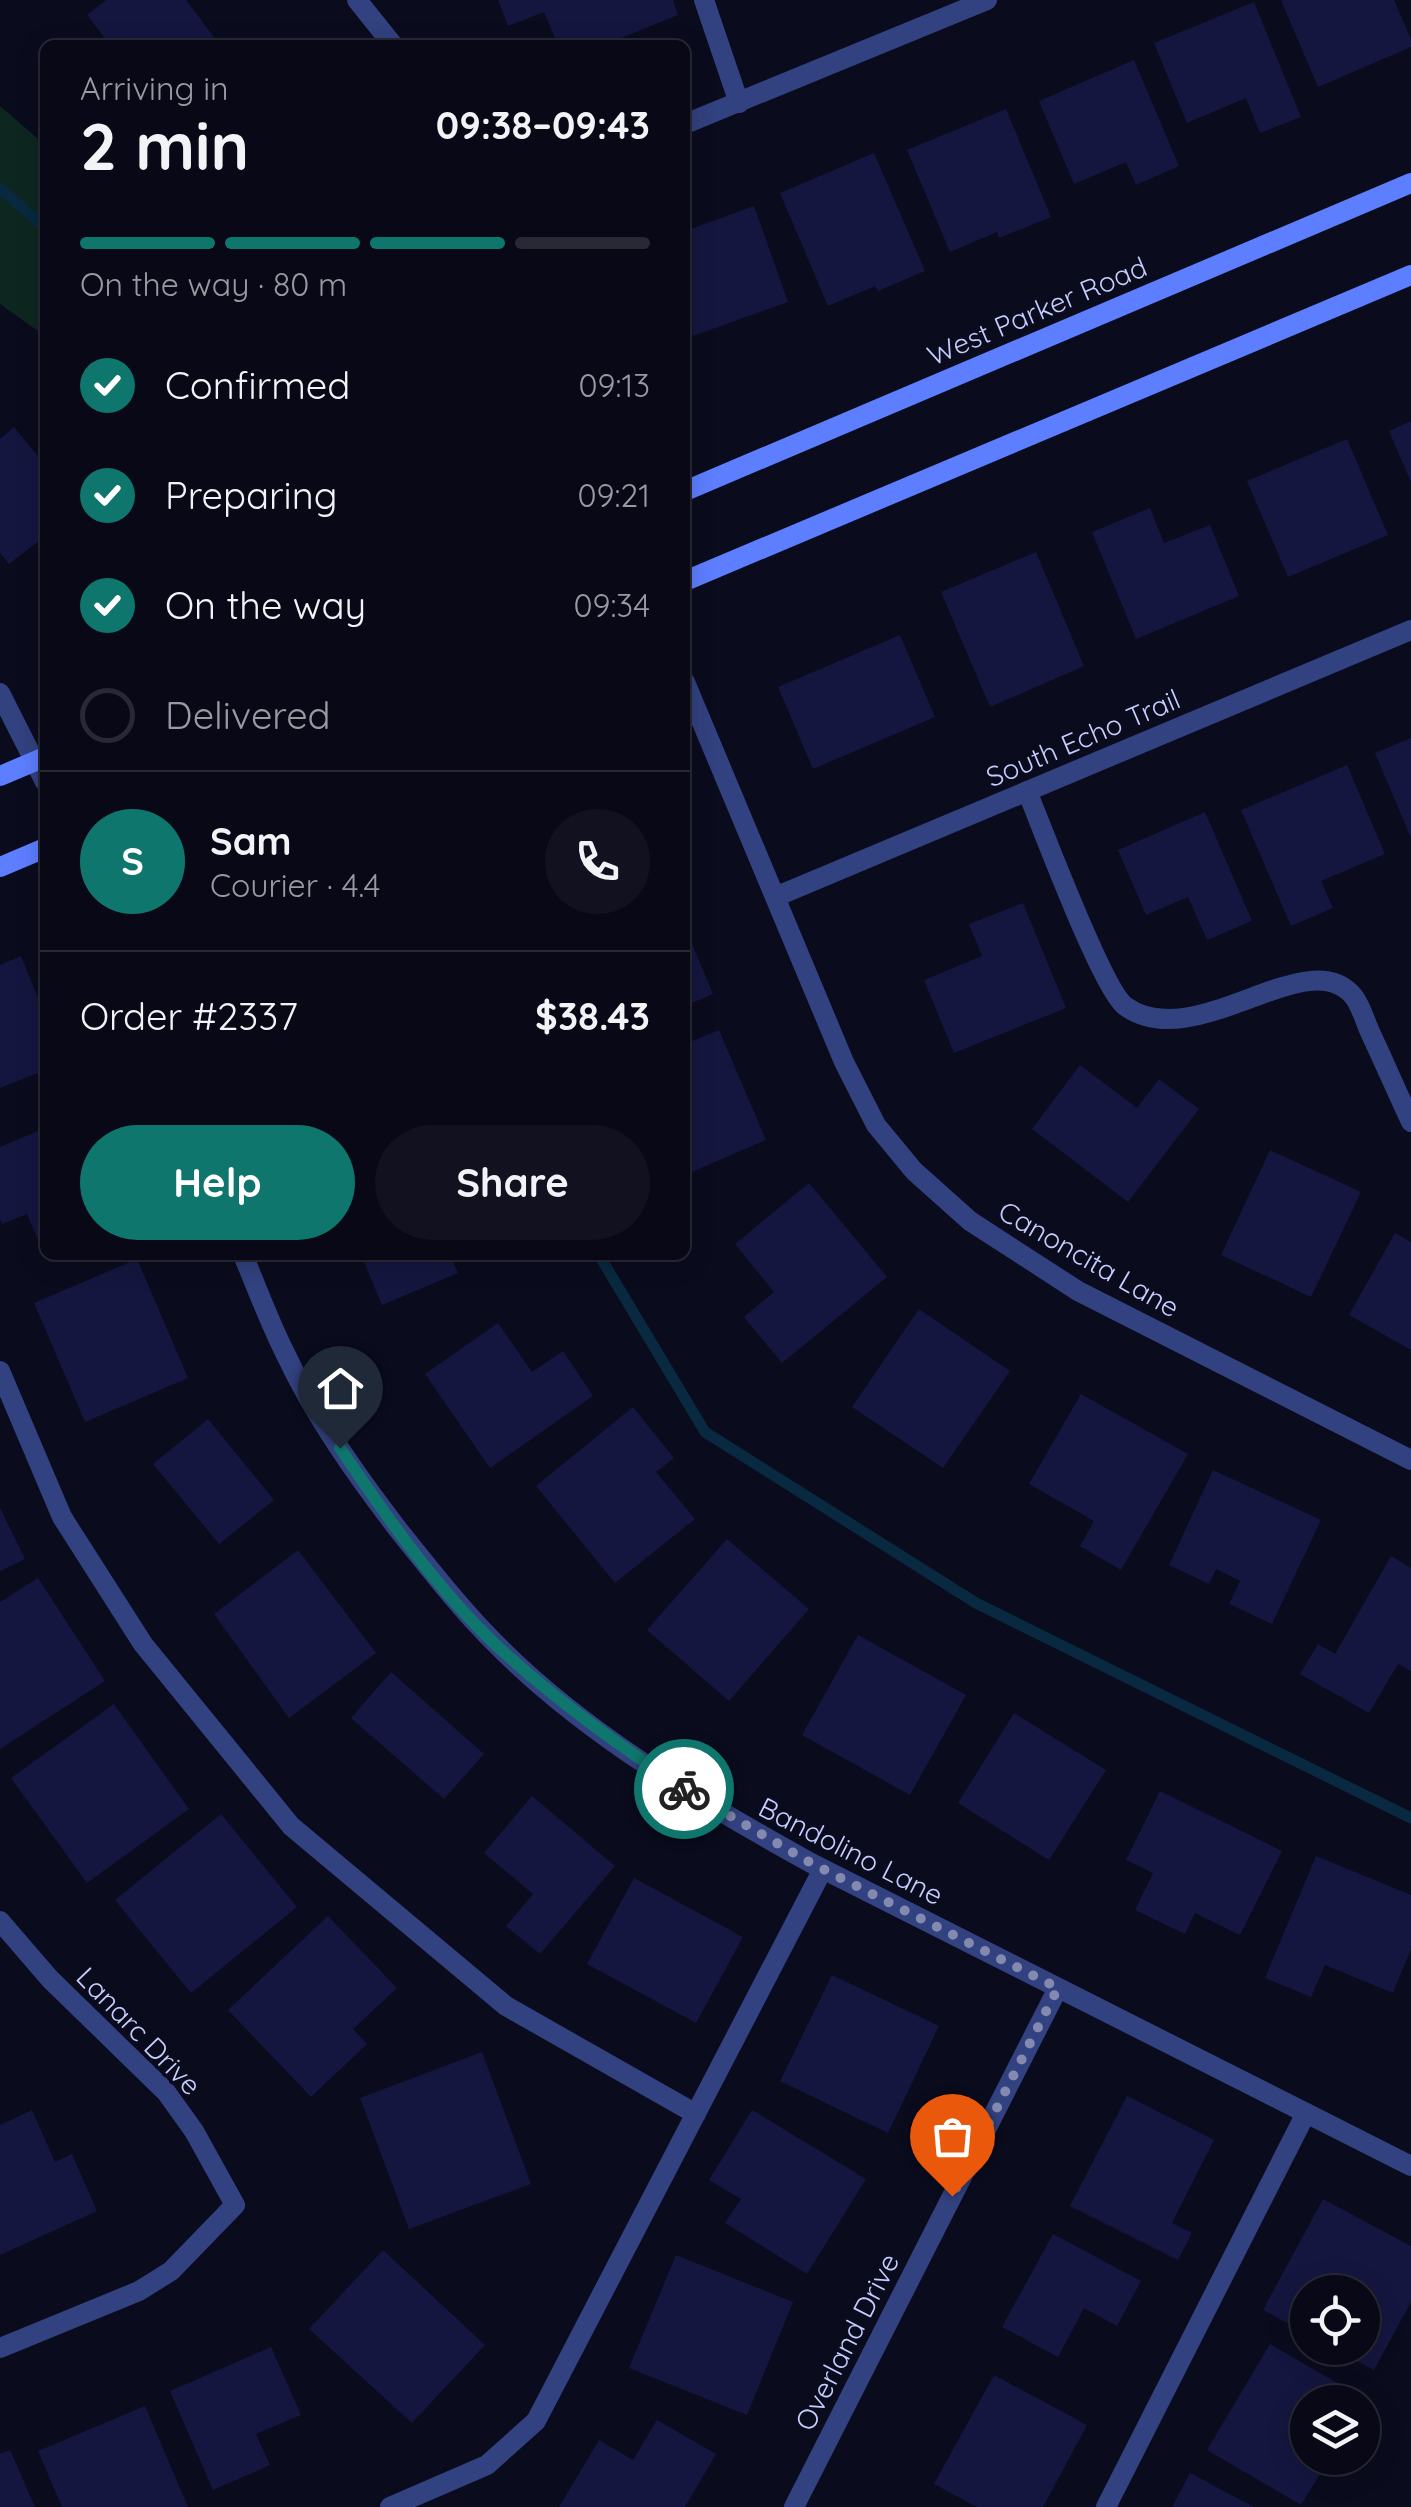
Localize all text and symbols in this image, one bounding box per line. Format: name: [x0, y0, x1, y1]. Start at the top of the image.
text: Arriving in: [80, 68, 229, 108]
text: 09:38–09:43: [436, 101, 650, 149]
text: 2 min: [80, 105, 249, 186]
street label: West Parker Road: [922, 249, 1152, 373]
text: On the way · 80 m: [80, 264, 347, 304]
icon: check: [80, 358, 135, 413]
text: Confirmed: [165, 361, 350, 409]
text: 09:13: [579, 365, 650, 405]
icon: check: [80, 468, 135, 523]
text: Preparing: [165, 471, 337, 519]
text: 09:21: [578, 475, 650, 515]
icon: check: [80, 578, 135, 633]
text: On the way: [165, 581, 366, 629]
text: 09:34: [573, 585, 650, 625]
street label: South Echo Trail: [980, 681, 1185, 794]
text: Delivered: [165, 691, 331, 739]
button: phone: [545, 809, 650, 914]
text: Sam: [210, 817, 292, 865]
text: S: [121, 837, 144, 885]
text: Courier · 4.4: [210, 865, 380, 905]
text: Order #2337: [80, 992, 298, 1040]
text: $38.43: [535, 992, 650, 1040]
button: Help: [80, 1125, 355, 1240]
button: Share: [375, 1125, 650, 1240]
street label: Canoncita Lane: [993, 1193, 1186, 1324]
pin: [298, 1346, 383, 1449]
icon: home: [313, 1361, 368, 1416]
courier: [634, 1739, 734, 1839]
icon: bike: [657, 1762, 712, 1817]
street label: Bandolino Lane: [753, 1789, 949, 1912]
street label: Lanarc Drive: [70, 1959, 209, 2102]
pin: [910, 2094, 995, 2197]
icon: bag: [925, 2109, 980, 2164]
street label: Overland Drive: [787, 2247, 906, 2436]
map controls: [1290, 2275, 1380, 2475]
button: locate: [1290, 2275, 1380, 2365]
button: layers: [1290, 2385, 1380, 2475]

